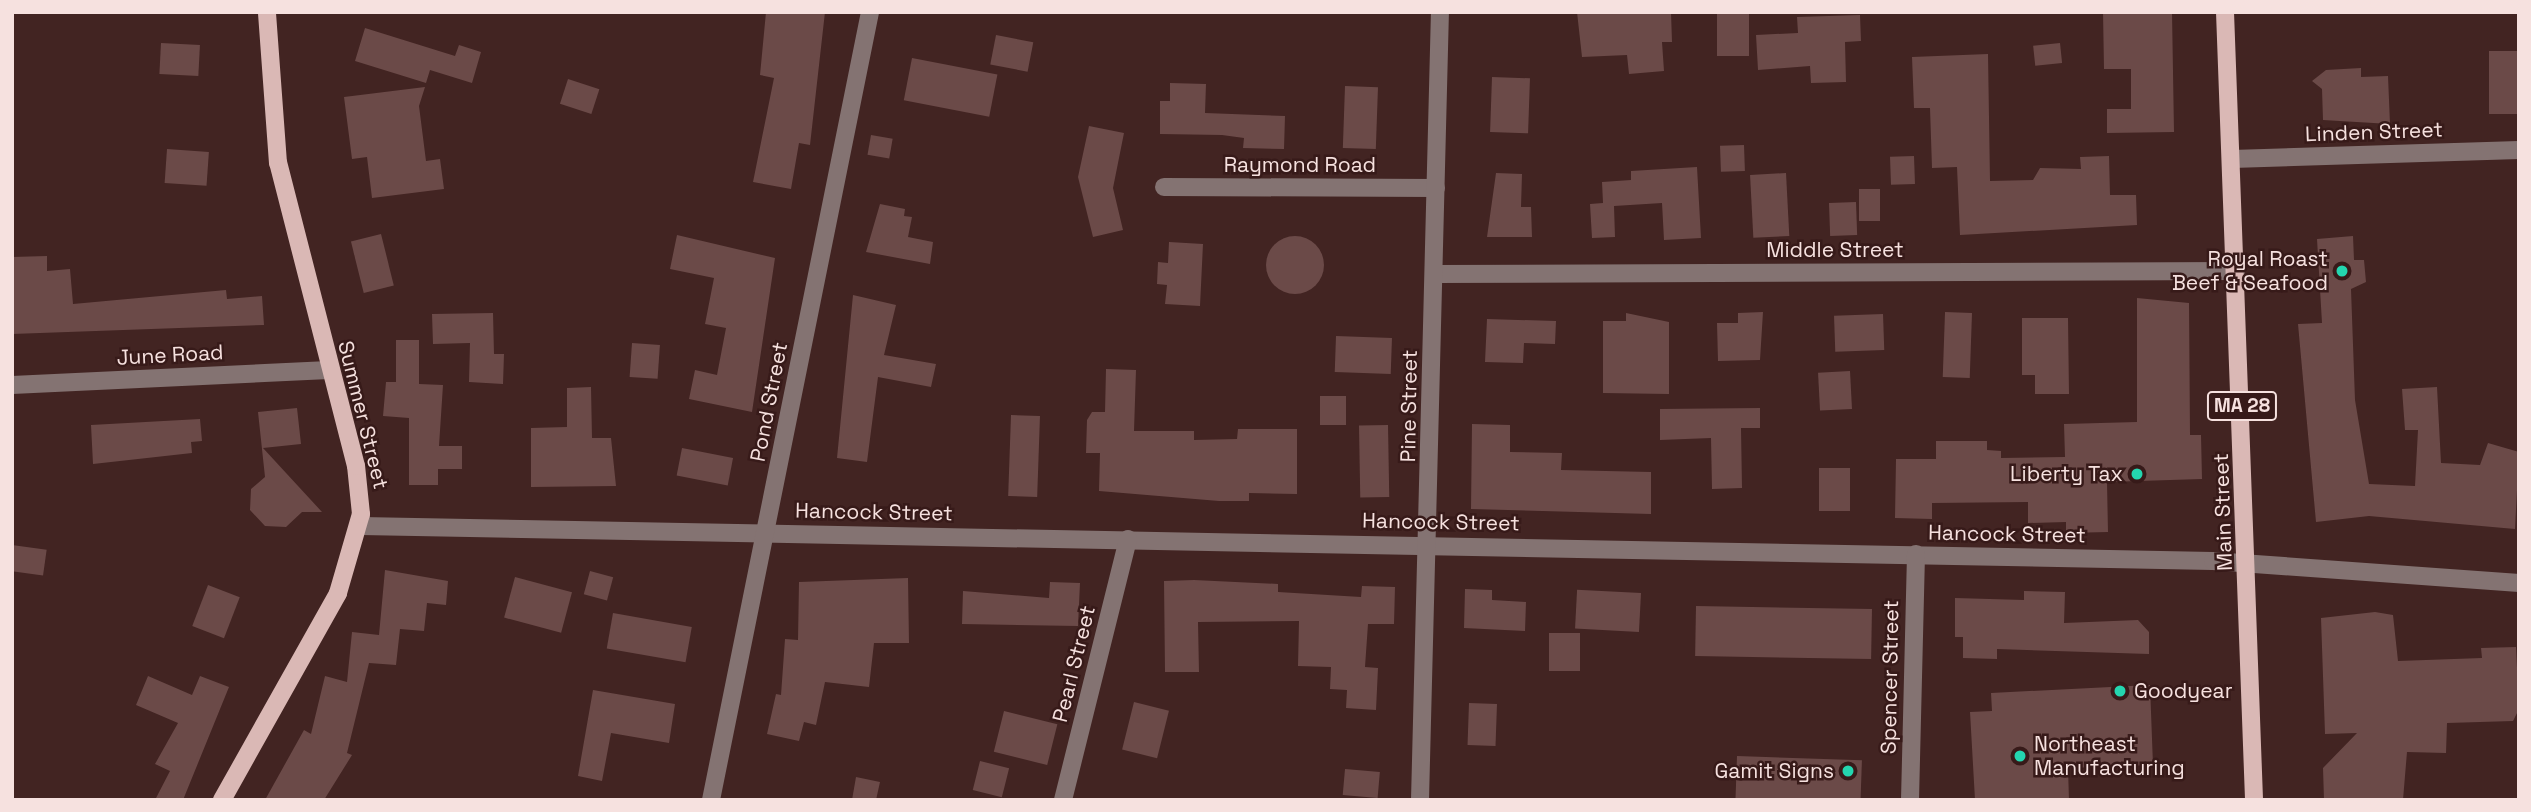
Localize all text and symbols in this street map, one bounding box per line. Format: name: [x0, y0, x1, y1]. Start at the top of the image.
street label: Linden Street: [2305, 117, 2443, 147]
street label: Raymond Road: [1224, 152, 1376, 178]
street label: Middle Street: [1766, 237, 1904, 263]
place label: Royal Roast Beef & Seafood: [2172, 246, 2328, 296]
marker: Royal Roast Beef & Seafood: [2334, 263, 2350, 279]
street label: Summer Street: [332, 338, 394, 492]
street label: June Road: [116, 340, 224, 370]
street label: Pond Street: [745, 340, 793, 464]
street label: Pine Street: [1395, 349, 1423, 463]
road number: MA 28: [2205, 390, 2279, 422]
street label: Main Street: [2208, 453, 2238, 571]
place label: Liberty Tax: [2010, 461, 2123, 487]
marker: Liberty Tax: [2129, 466, 2145, 482]
street label: Hancock Street: [795, 498, 953, 526]
street label: Hancock Street: [1362, 508, 1520, 536]
street label: Hancock Street: [1928, 520, 2086, 548]
street label: Spencer Street: [1876, 600, 1904, 754]
street label: Pearl Street: [1047, 603, 1101, 725]
place label: Goodyear: [2134, 678, 2233, 704]
marker: Goodyear: [2112, 683, 2128, 699]
place label: Northeast Manufacturing: [2034, 731, 2185, 781]
marker: Northeast Manufacturing: [2012, 748, 2028, 764]
place label: Gamit Signs: [1714, 758, 1834, 784]
marker: Gamit Signs: [1840, 763, 1856, 779]

